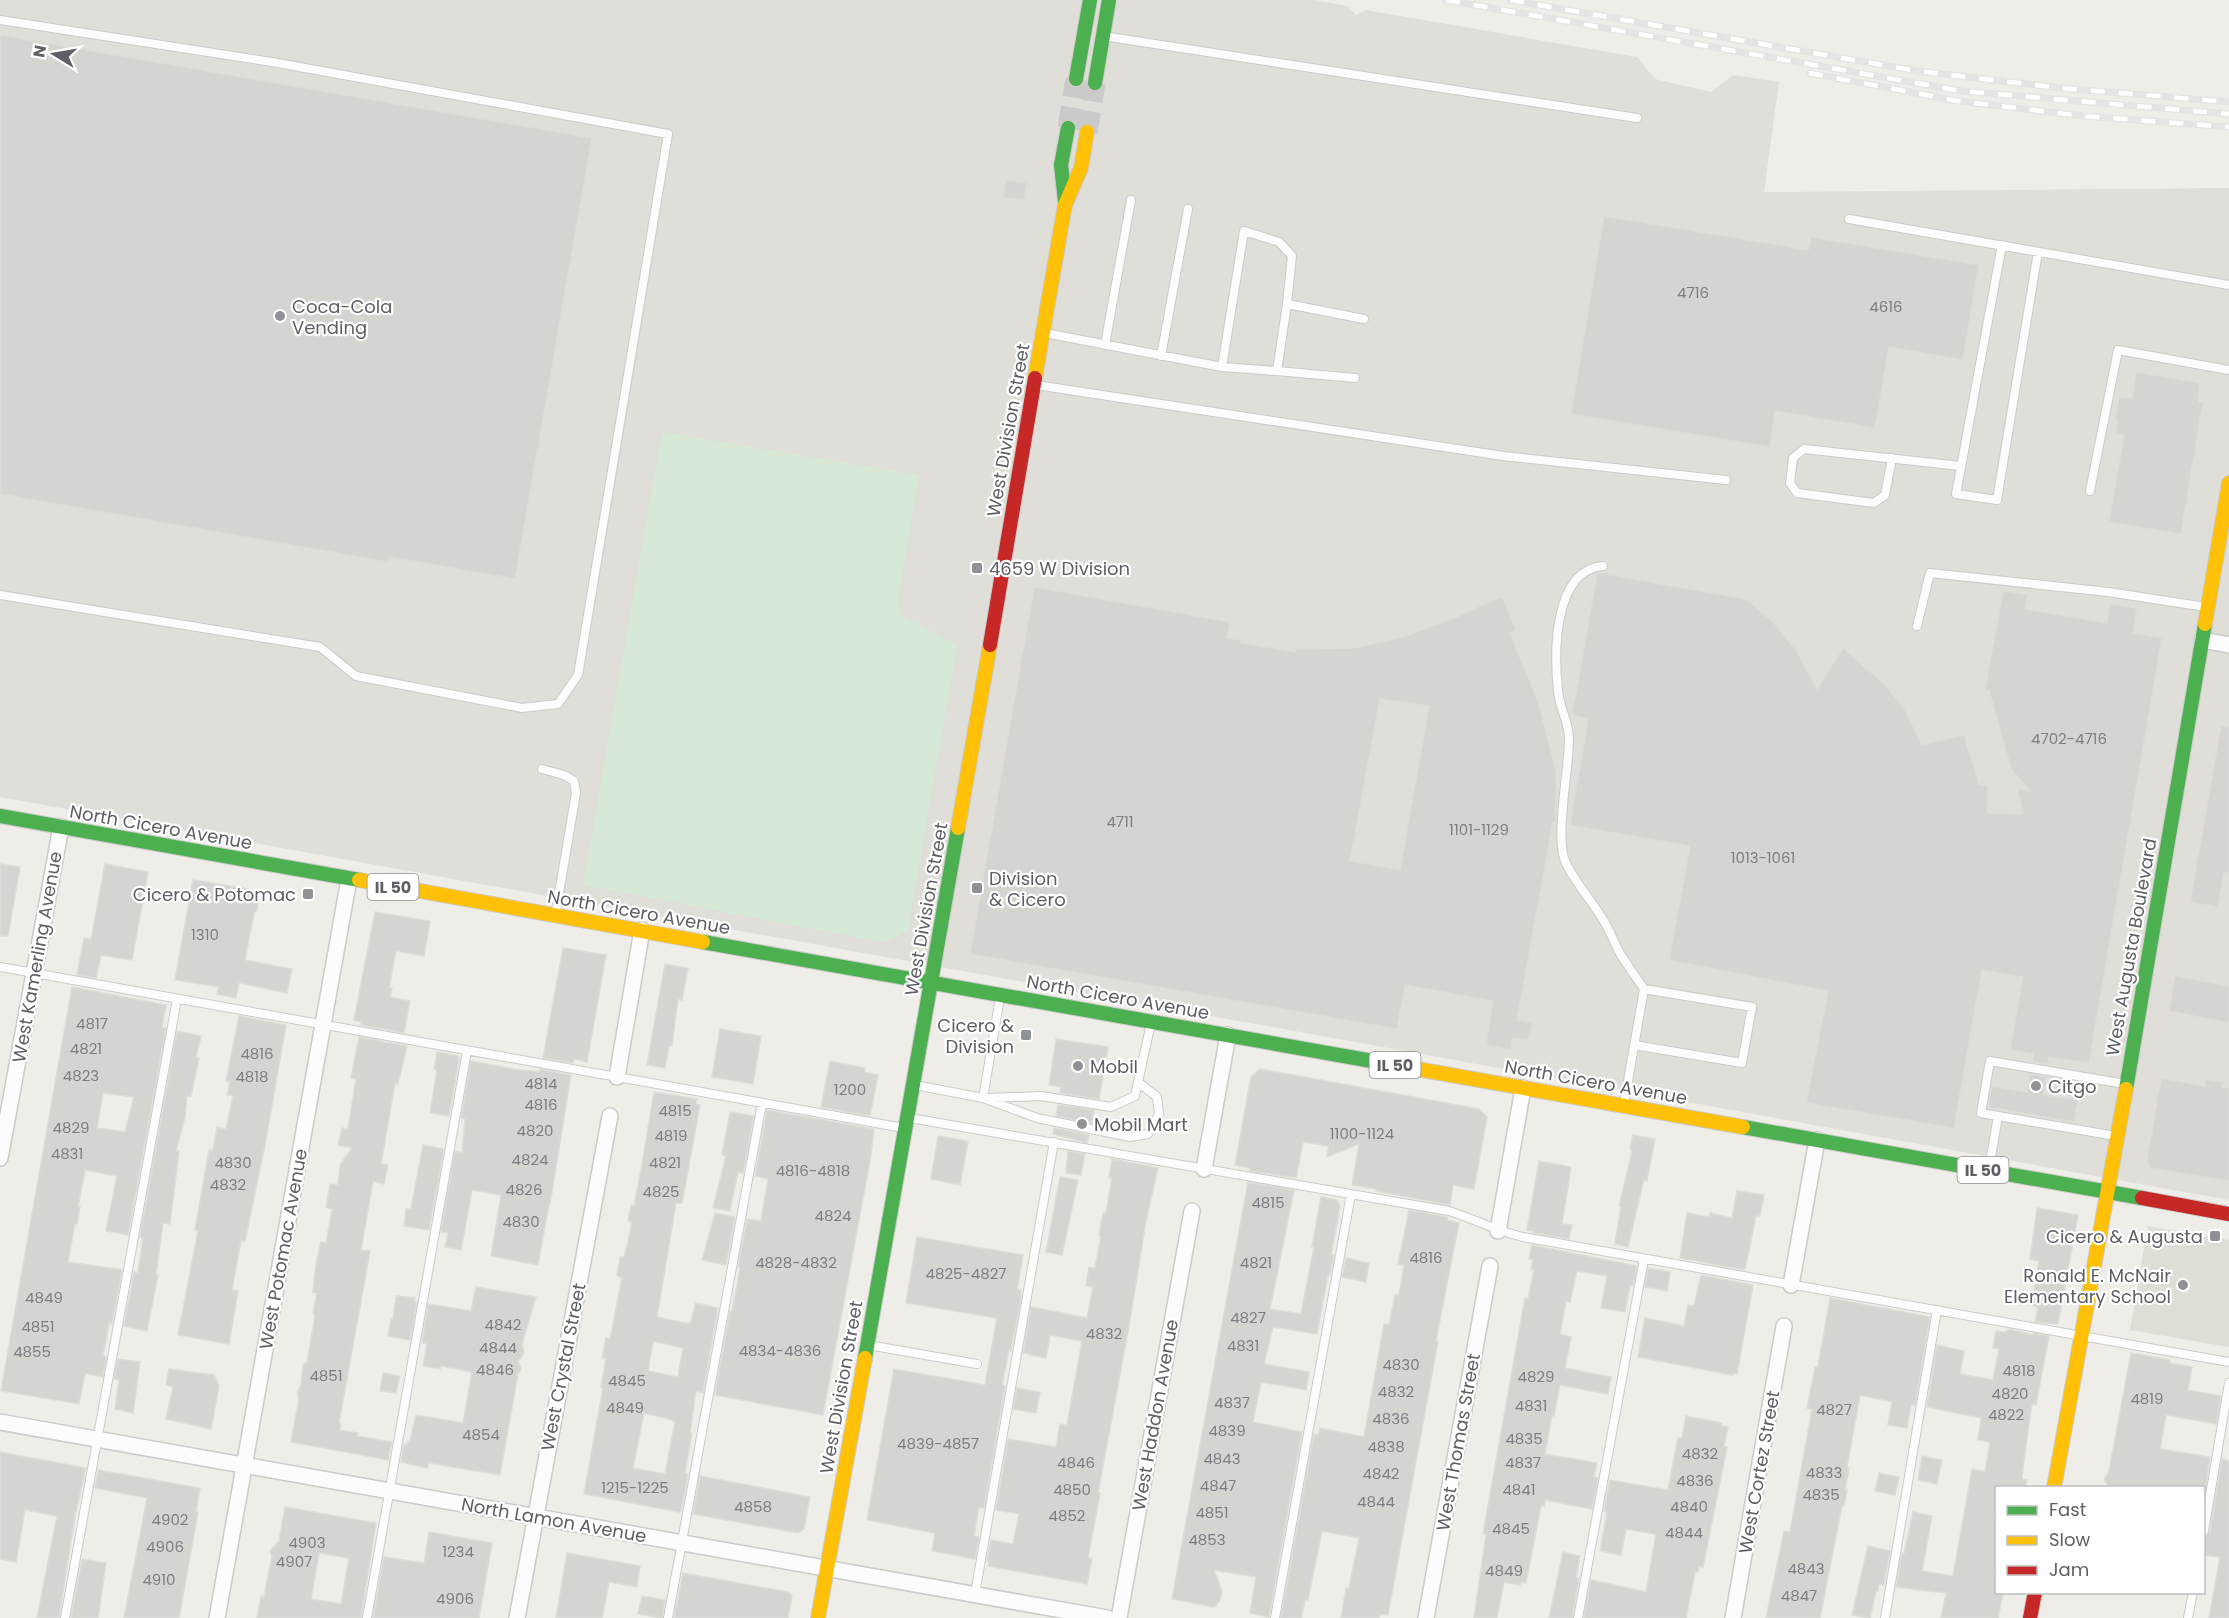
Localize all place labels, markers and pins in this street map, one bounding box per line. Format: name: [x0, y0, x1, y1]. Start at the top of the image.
place label: Coca-Cola Vending: [292, 294, 392, 340]
marker: Coca-Cola Vending: [273, 309, 287, 323]
place label: 4659 W Division: [989, 556, 1130, 581]
marker: 4659 W Division: [970, 561, 984, 575]
place label: Division & Cicero: [989, 866, 1066, 912]
marker: Division & Cicero: [970, 881, 984, 895]
place label: Cicero & Potomac: [133, 882, 296, 907]
marker: Cicero & Potomac: [301, 887, 315, 901]
place label: Cicero & Division: [937, 1013, 1015, 1059]
marker: Cicero & Division: [1019, 1028, 1033, 1042]
place label: Mobil: [1090, 1054, 1138, 1079]
marker: Mobil: [1071, 1059, 1085, 1073]
place label: Citgo: [2048, 1074, 2097, 1099]
marker: Citgo: [2029, 1079, 2043, 1093]
place label: Mobil Mart: [1094, 1112, 1188, 1137]
marker: Mobil Mart: [1075, 1117, 1089, 1131]
place label: Cicero & Augusta: [2046, 1224, 2203, 1249]
marker: Cicero & Augusta: [2208, 1229, 2222, 1243]
place label: Ronald E. McNair Elementary School: [2004, 1263, 2171, 1309]
marker: Ronald E. McNair Elementary School: [2176, 1278, 2190, 1292]

